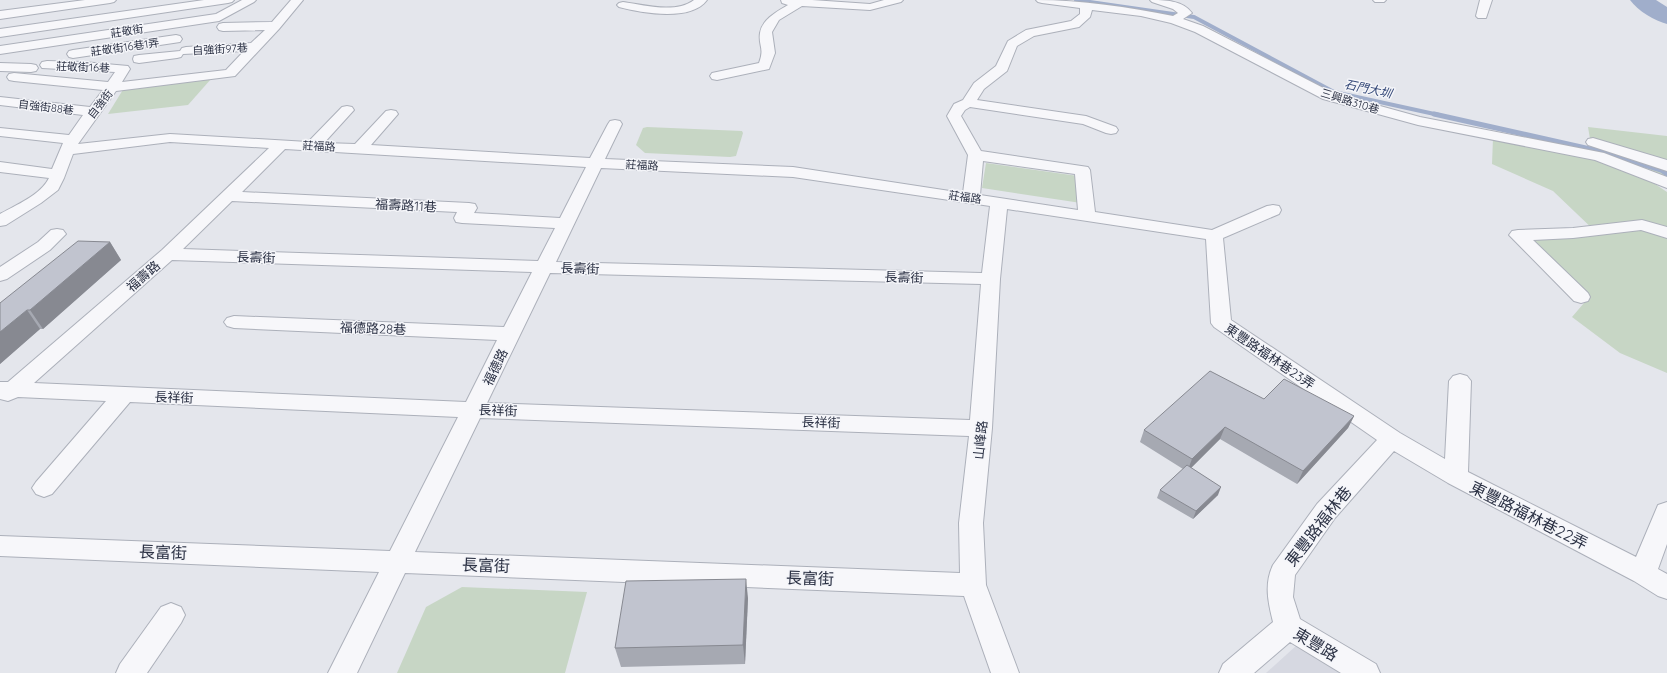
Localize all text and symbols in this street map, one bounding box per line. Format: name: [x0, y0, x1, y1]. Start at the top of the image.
street label: 莊敬街: [110, 22, 144, 40]
street label: 莊敬街16巷1弄: [90, 35, 160, 59]
street label: 自強街97巷: [192, 41, 248, 57]
street label: 莊敬街16巷: [56, 59, 110, 75]
water label: 石門大圳: [1343, 76, 1395, 101]
street label: 三興路310巷: [1319, 85, 1381, 117]
street label: 自強街: [84, 87, 116, 121]
street label: 自強街88巷: [17, 97, 75, 117]
street label: 莊福路: [302, 138, 336, 154]
street label: 莊福路: [625, 157, 659, 173]
street label: 莊福路: [948, 188, 982, 206]
street label: 福壽路11巷: [375, 195, 437, 215]
street label: 長壽街: [236, 248, 276, 266]
street label: 福壽路: [123, 257, 163, 295]
street label: 長壽街: [560, 259, 600, 277]
street label: 長壽街: [884, 268, 924, 286]
street label: 福德路28巷: [340, 319, 406, 337]
street label: 東豐路福林巷23弄: [1222, 320, 1318, 392]
street label: 福德路: [479, 346, 511, 388]
street label: 長祥街: [154, 388, 194, 406]
street label: 長祥街: [478, 401, 518, 419]
street label: 長祥街: [801, 413, 841, 431]
street label: 山峰路: [970, 420, 990, 460]
street label: 東豐路福林巷22弄: [1467, 477, 1591, 553]
street label: 東豐路福林巷: [1281, 482, 1355, 570]
street label: 長富街: [139, 541, 187, 563]
street label: 長富街: [462, 554, 510, 576]
street label: 長富街: [786, 567, 834, 589]
street label: 東豐路: [1290, 623, 1342, 665]

